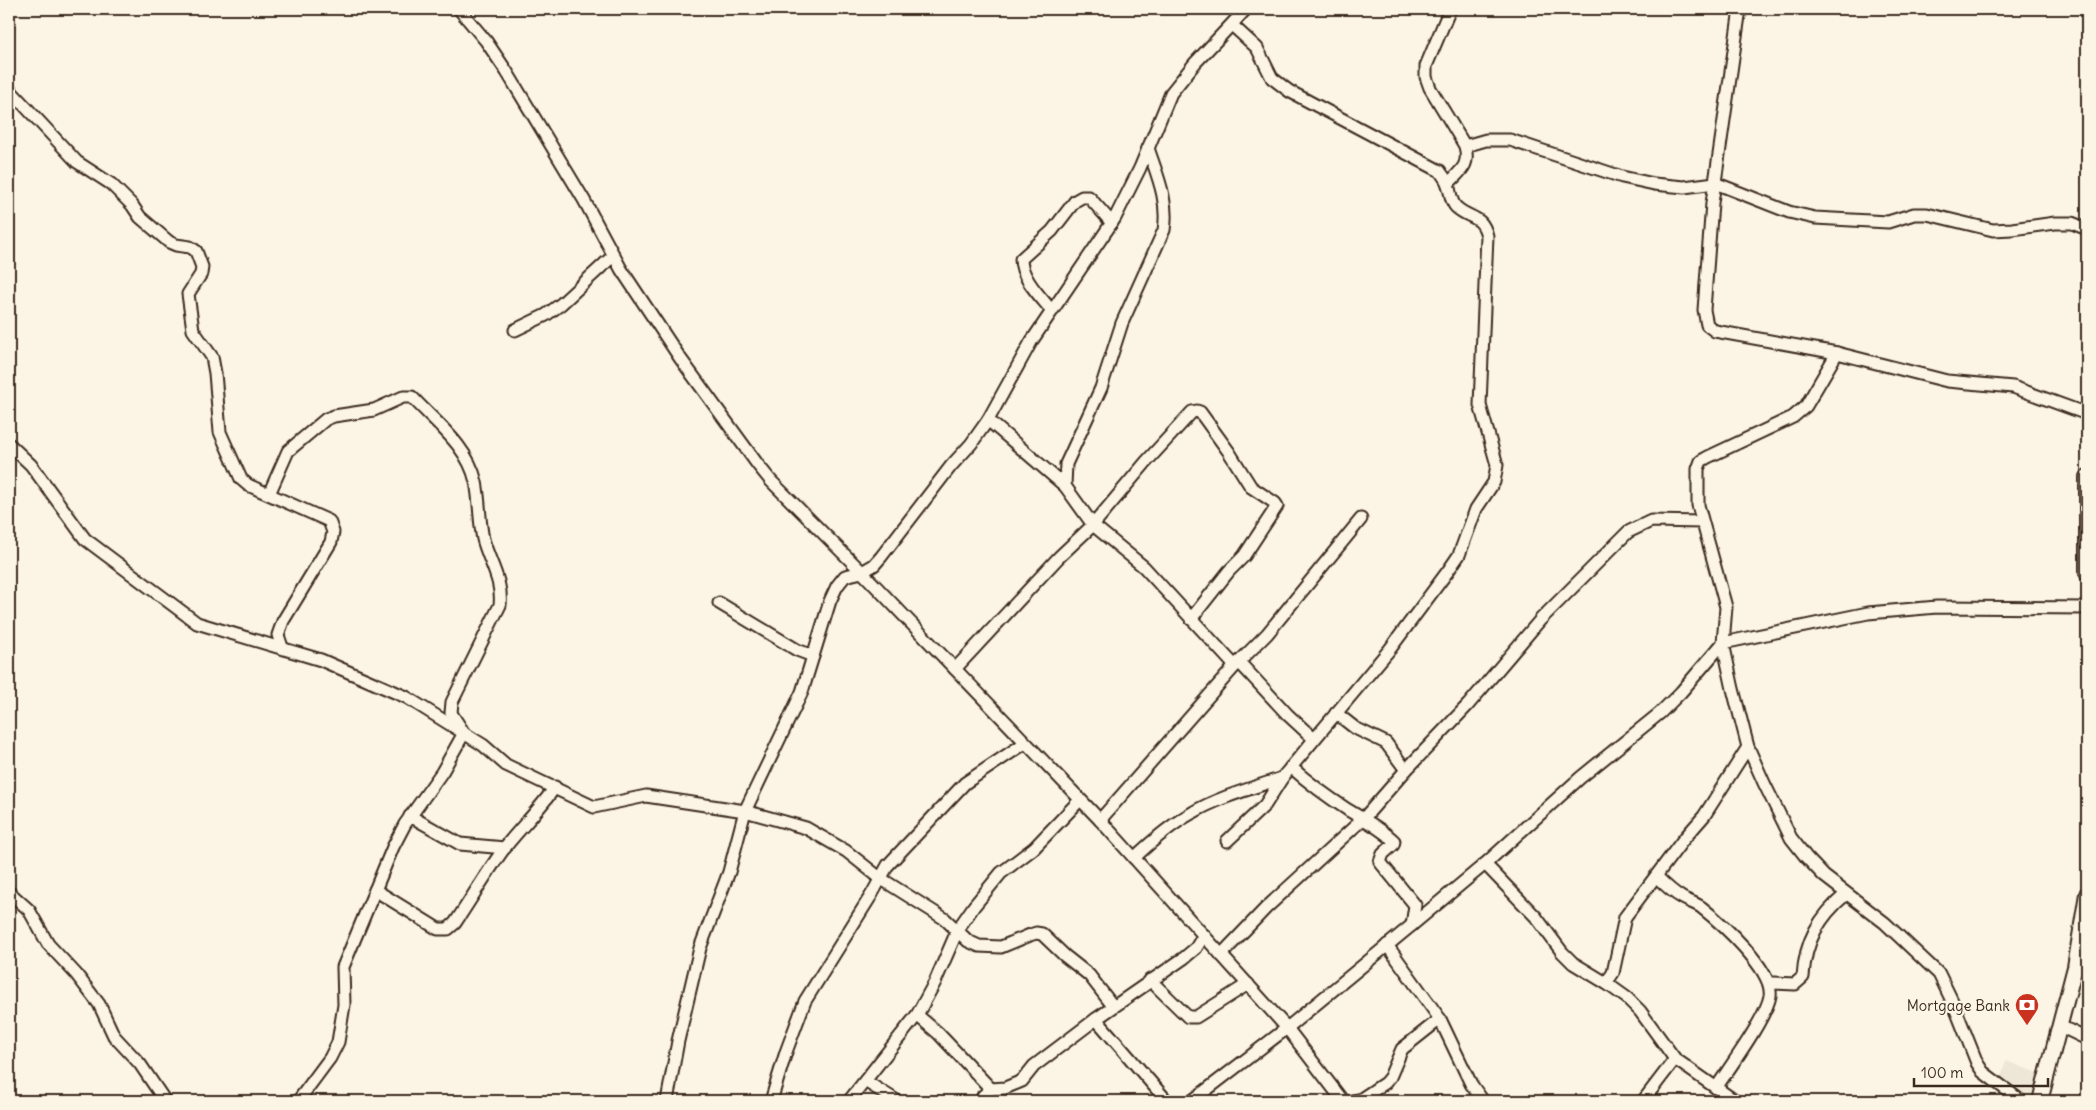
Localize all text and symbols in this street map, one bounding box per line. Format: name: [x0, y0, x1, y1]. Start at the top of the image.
bank icon: Mortgage Bank: [2014, 992, 2040, 1026]
place label: Mortgage Bank: [1907, 996, 2010, 1015]
scale bar: [1914, 1055, 2047, 1087]
text: 100 m: [1921, 1063, 1963, 1082]

